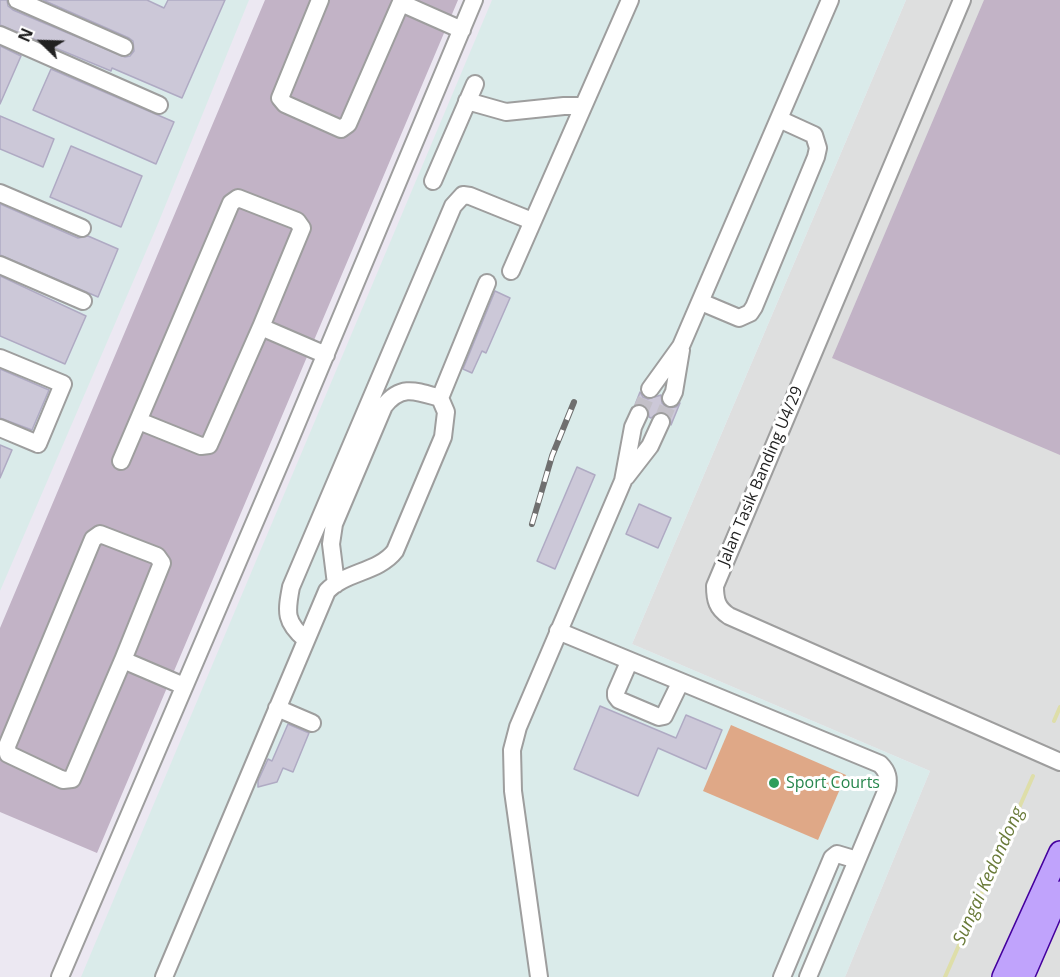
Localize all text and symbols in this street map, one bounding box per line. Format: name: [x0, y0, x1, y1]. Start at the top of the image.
north arrow: [12, 12, 72, 72]
text: N: [13, 25, 38, 45]
street label: Jalan Tasik Banding U4/29: [715, 384, 807, 568]
place label: Sport Courts: [786, 773, 880, 793]
marker: Sport Courts: [767, 776, 781, 790]
water label: Sungai Kedondong: [949, 804, 1029, 948]

